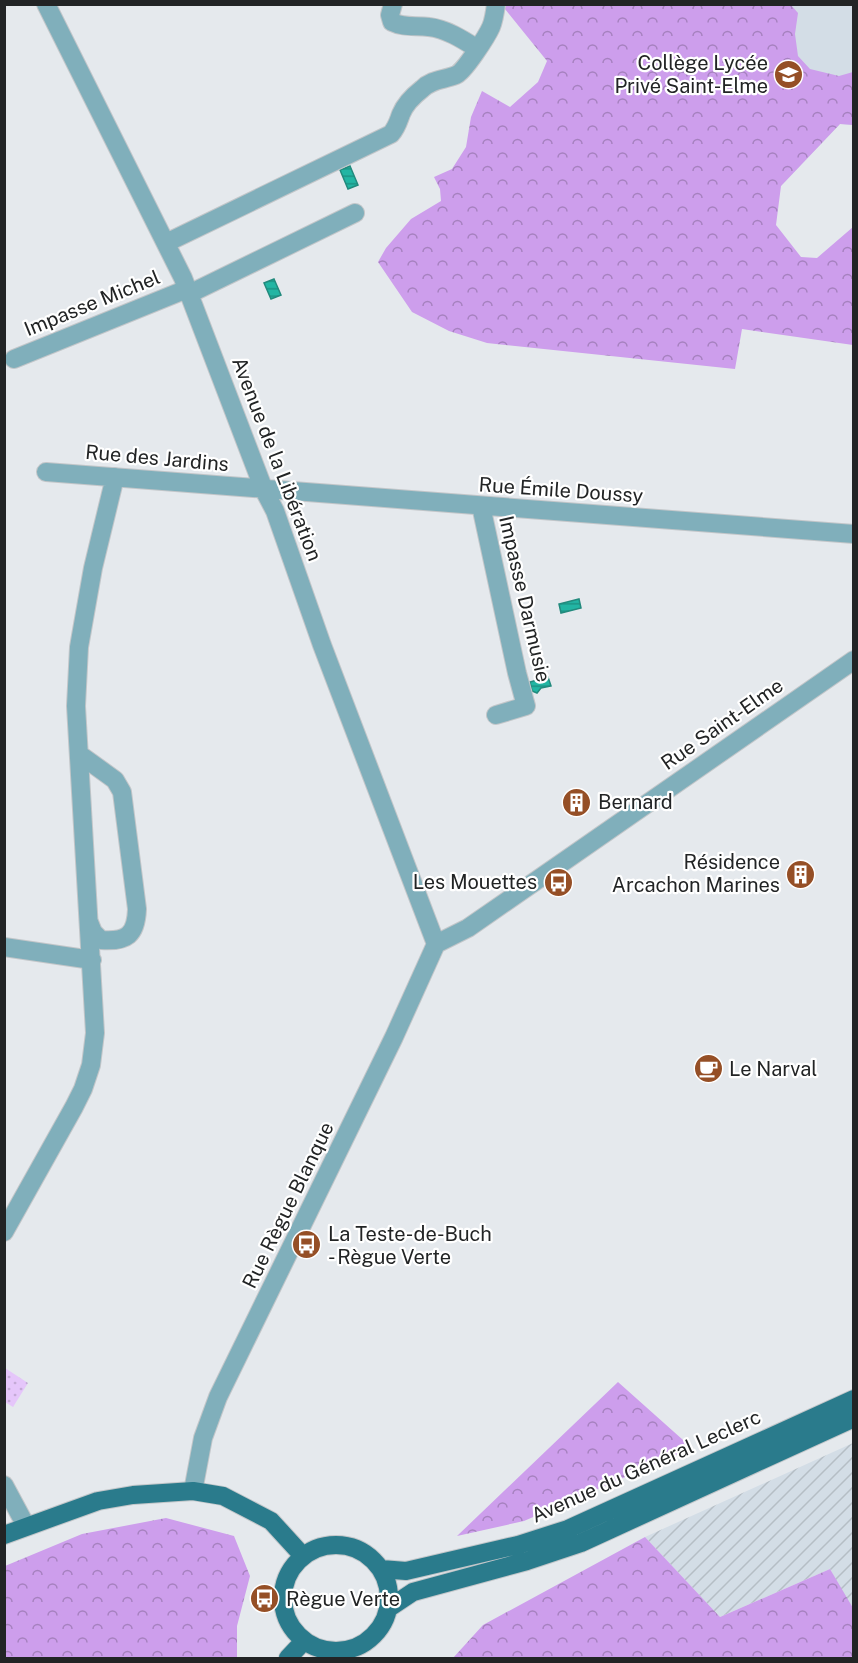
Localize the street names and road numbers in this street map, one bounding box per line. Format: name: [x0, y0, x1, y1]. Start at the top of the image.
street label: Impasse Michel: [21, 265, 163, 341]
street label: Avenue de la Libération: [227, 354, 327, 564]
street label: Rue des Jardins: [84, 440, 230, 476]
street label: Rue Émile Doussy: [478, 471, 644, 508]
street label: Impasse Darmusie: [494, 513, 556, 685]
street label: Rue Saint-Elme: [656, 673, 788, 775]
street label: Rue Règue Blanque: [237, 1118, 339, 1292]
street label: Avenue du Général Leclerc: [528, 1405, 764, 1527]

